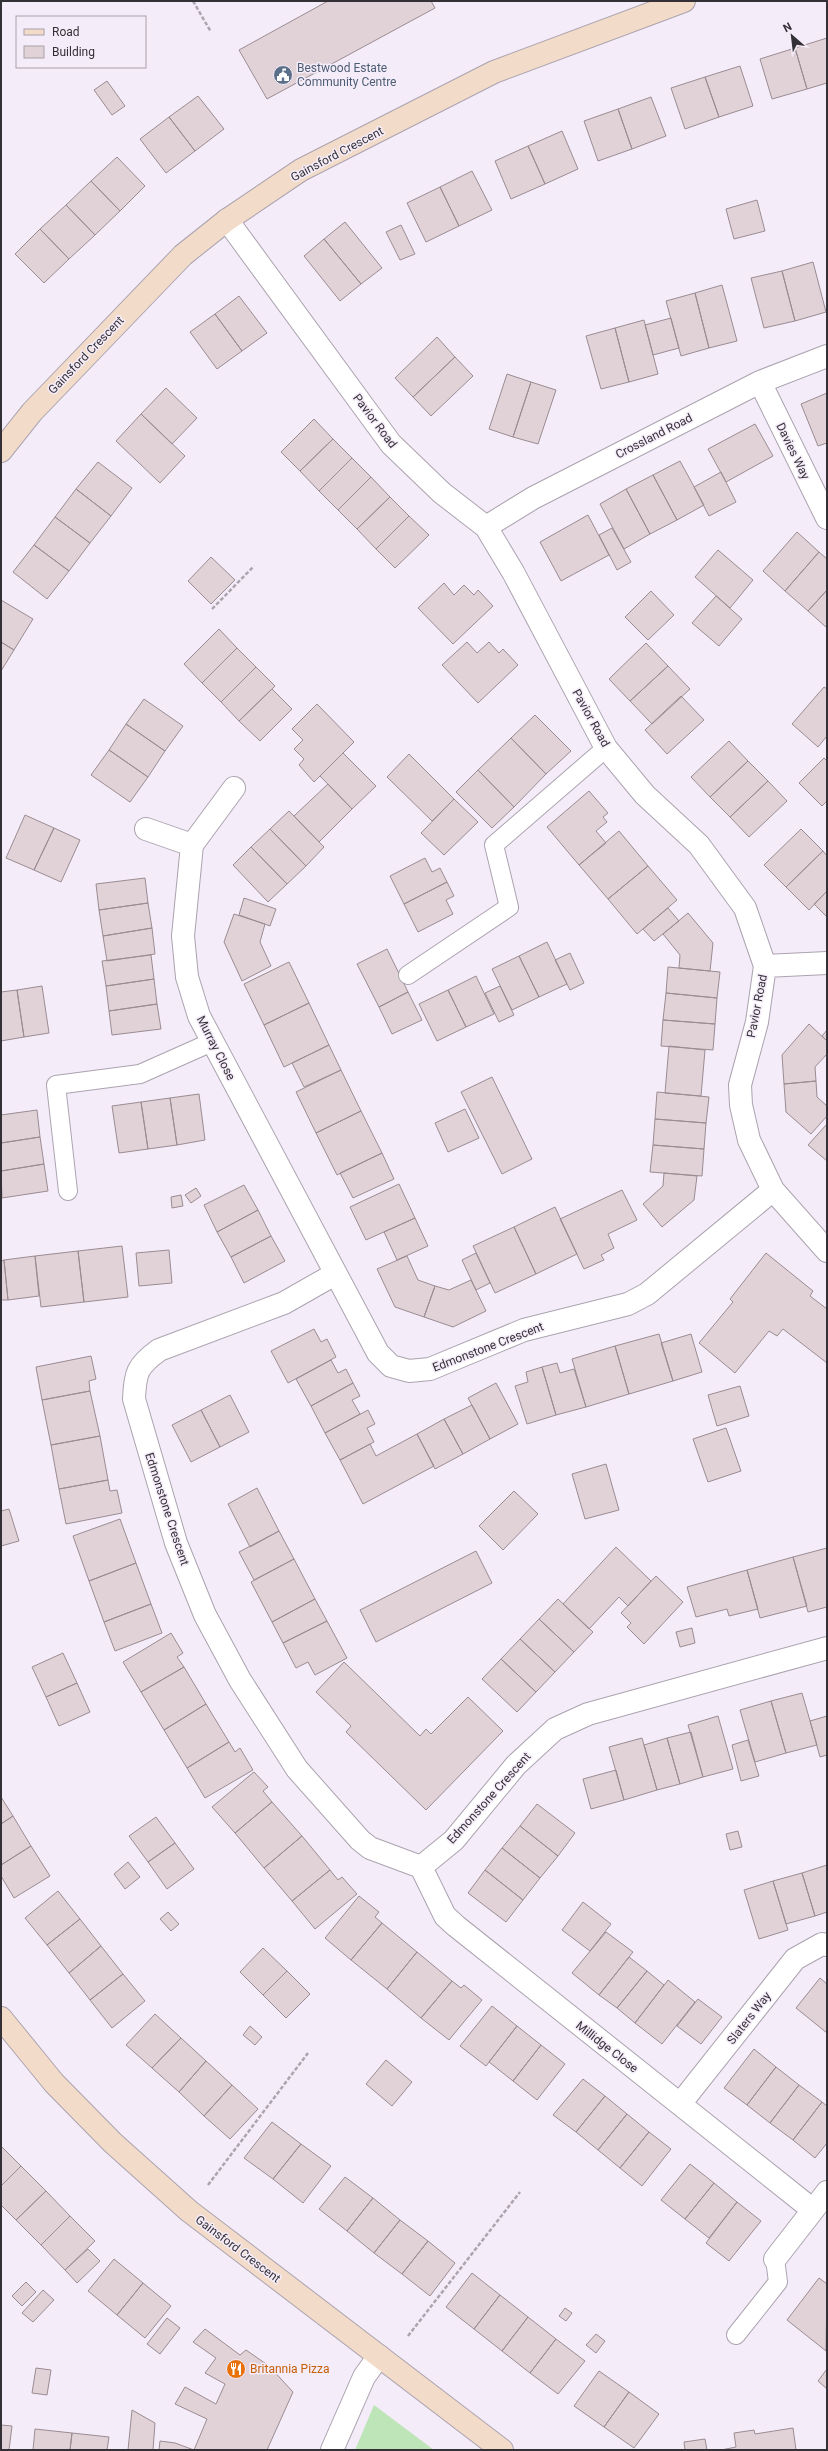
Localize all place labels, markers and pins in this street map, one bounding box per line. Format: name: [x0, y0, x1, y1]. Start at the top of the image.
place label: Bestwood Estate Community Centre: [297, 61, 397, 89]
public building icon: Bestwood Estate Community Centre: [272, 64, 294, 86]
restaurant icon: Britannia Pizza: [225, 2358, 247, 2380]
place label: Britannia Pizza: [250, 2362, 330, 2376]

